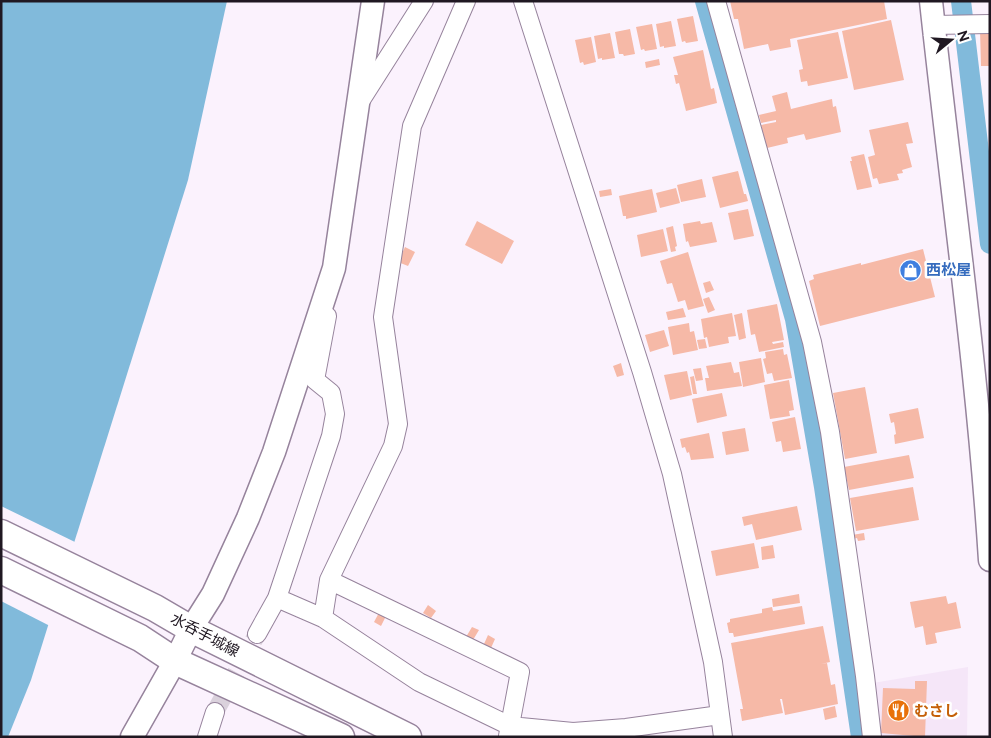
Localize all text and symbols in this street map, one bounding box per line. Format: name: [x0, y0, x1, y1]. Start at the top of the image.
north arrow: [926, 15, 976, 65]
text: N: [954, 28, 973, 44]
shop icon: 西松屋: [898, 258, 922, 282]
place label: 西松屋: [926, 261, 971, 279]
street label: 水呑手城線: [168, 609, 242, 661]
restaurant icon: むさし: [886, 699, 910, 723]
place label: むさし: [914, 702, 959, 720]

